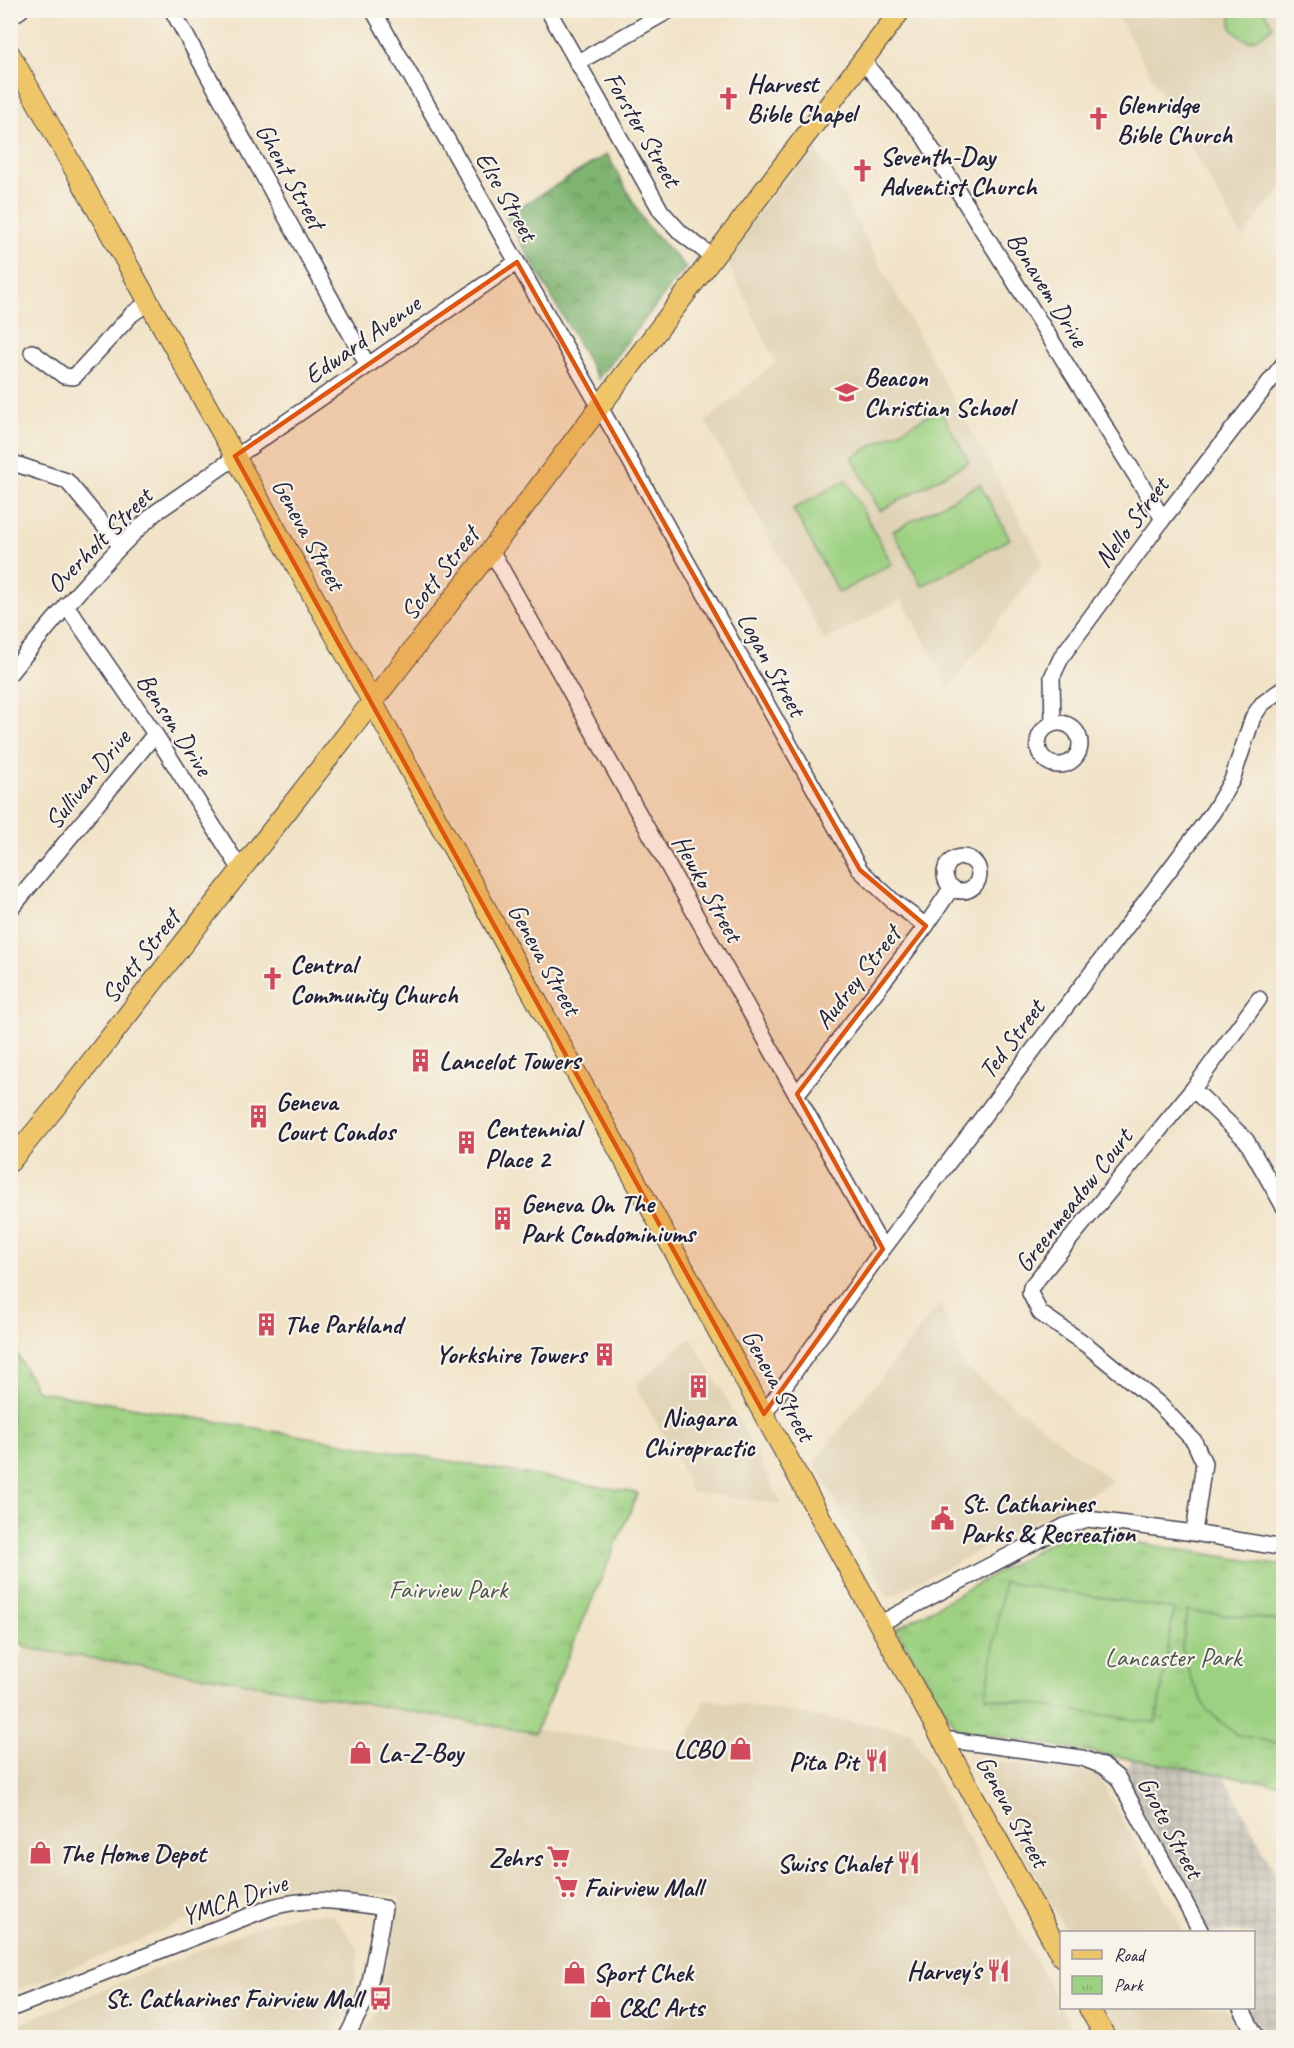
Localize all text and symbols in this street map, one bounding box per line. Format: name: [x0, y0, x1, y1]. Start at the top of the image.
street label: Forster Street: [596, 66, 690, 195]
place label: Harvest Bible Chapel: [747, 67, 860, 130]
church icon: Harvest Bible Chapel: [716, 85, 742, 111]
place label: Glenridge Bible Church: [1117, 88, 1233, 151]
church icon: Glenridge Bible Church: [1086, 106, 1112, 132]
street label: Ghent Street: [248, 117, 335, 238]
place label: Seventh-Day Adventist Church: [880, 140, 1038, 203]
street label: Else Street: [468, 146, 547, 249]
church icon: Seventh-Day Adventist Church: [849, 158, 875, 184]
street label: Bonavem Drive: [999, 226, 1097, 354]
street label: Edward Avenue: [298, 286, 429, 392]
place label: Beacon Christian School: [864, 361, 1018, 424]
school or university icon: Beacon Christian School: [833, 379, 859, 405]
street label: Nello Street: [1087, 469, 1178, 574]
street label: Geneva Street: [264, 472, 354, 598]
street label: Overholt Street: [39, 479, 161, 600]
street label: Scott Street: [392, 517, 488, 627]
street label: Logan Street: [729, 606, 815, 724]
street label: Benson Drive: [129, 667, 221, 784]
street label: Sullivan Drive: [37, 721, 139, 836]
street label: Hewko Street: [665, 829, 752, 950]
street label: Geneva Street: [500, 897, 590, 1023]
street label: Scott Street: [93, 900, 189, 1010]
street label: Audrey Street: [807, 916, 910, 1036]
place label: Central Community Church: [290, 948, 459, 1011]
church icon: Central Community Church: [259, 966, 285, 992]
street label: Ted Street: [971, 991, 1053, 1085]
place label: Lancelot Towers: [439, 1044, 583, 1077]
building icon: Lancelot Towers: [408, 1047, 434, 1073]
place label: Geneva Court Condos: [276, 1085, 398, 1148]
building icon: Geneva Court Condos: [245, 1103, 271, 1129]
place label: Centennial Place 2: [485, 1112, 585, 1175]
street label: Greenmeadow Court: [1007, 1120, 1141, 1279]
building icon: Centennial Place 2: [454, 1130, 480, 1156]
place label: Geneva On The Park Condominiums: [521, 1187, 698, 1250]
building icon: Geneva On The Park Condominiums: [490, 1205, 516, 1231]
place label: The Parkland: [284, 1308, 407, 1341]
building icon: The Parkland: [253, 1311, 279, 1337]
street label: Geneva Street: [734, 1323, 824, 1449]
place label: Yorkshire Towers: [436, 1338, 589, 1371]
building icon: Yorkshire Towers: [591, 1341, 617, 1367]
building icon: Niagara Chiropractic: [686, 1373, 712, 1399]
place label: Niagara Chiropractic: [643, 1401, 756, 1464]
place label: St. Catharines Parks & Recreation: [961, 1487, 1136, 1550]
public building icon: St. Catharines Parks & Recreation: [930, 1505, 956, 1531]
park label: Fairview Park: [389, 1573, 509, 1606]
park label: Lancaster Park: [1105, 1641, 1244, 1674]
place label: LCBO: [674, 1732, 727, 1765]
shop icon: LCBO: [728, 1735, 754, 1761]
place label: La-Z-Boy: [378, 1736, 466, 1769]
shop icon: La-Z-Boy: [347, 1739, 373, 1765]
place label: Pita Pit: [789, 1745, 861, 1778]
restaurant icon: Pita Pit: [863, 1748, 889, 1774]
street label: Geneva Street: [968, 1749, 1058, 1875]
street label: Grote Street: [1130, 1771, 1212, 1886]
place label: The Home Depot: [59, 1837, 208, 1870]
shop icon: The Home Depot: [28, 1840, 54, 1866]
place label: Zehrs: [489, 1841, 544, 1874]
supermarket icon: Zehrs: [546, 1844, 572, 1870]
place label: Swiss Chalet: [777, 1847, 894, 1880]
restaurant icon: Swiss Chalet: [895, 1850, 921, 1876]
street label: YMCA Drive: [177, 1866, 293, 1933]
place label: Fairview Mall: [584, 1871, 707, 1904]
supermarket icon: Fairview Mall: [553, 1874, 579, 1900]
legend: [1060, 1931, 1255, 2009]
text: Road: [1114, 1944, 1147, 1966]
place label: Harvey's: [907, 1954, 984, 1987]
place label: Sport Chek: [593, 1956, 695, 1989]
restaurant icon: Harvey's: [986, 1957, 1012, 1983]
shop icon: Sport Chek: [562, 1959, 588, 1985]
text: Park: [1114, 1974, 1144, 1996]
place label: St. Catharines Fairview Mall: [105, 1982, 367, 2015]
bus stop icon: St. Catharines Fairview Mall: [367, 1985, 393, 2011]
place label: C&C Arts: [618, 1991, 707, 2024]
shop icon: C&C Arts: [587, 1994, 613, 2020]

